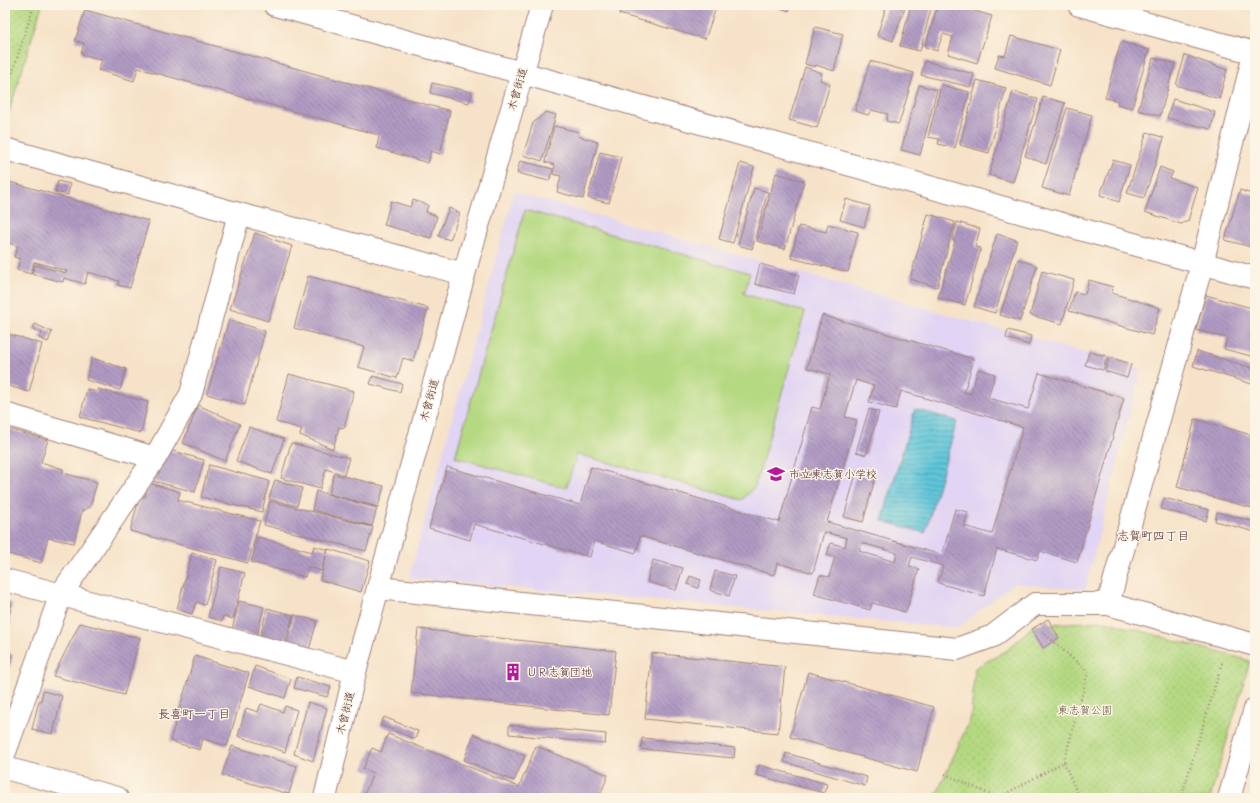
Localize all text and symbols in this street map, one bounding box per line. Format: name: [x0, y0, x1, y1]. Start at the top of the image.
street label: 木曾街道: [503, 66, 530, 112]
street label: 木曾街道: [416, 377, 441, 423]
school or university icon: 市立東志賀小学校: [766, 464, 786, 484]
place label: 市立東志賀小学校: [789, 466, 877, 481]
district label: 志賀町四丁目: [1117, 527, 1189, 543]
building icon: ＵＲ志賀団地: [503, 662, 523, 682]
place label: ＵＲ志賀団地: [526, 664, 592, 679]
street label: 木曾街道: [332, 690, 357, 736]
park label: 東志賀公園: [1058, 702, 1113, 717]
district label: 長喜町一丁目: [158, 705, 230, 721]

